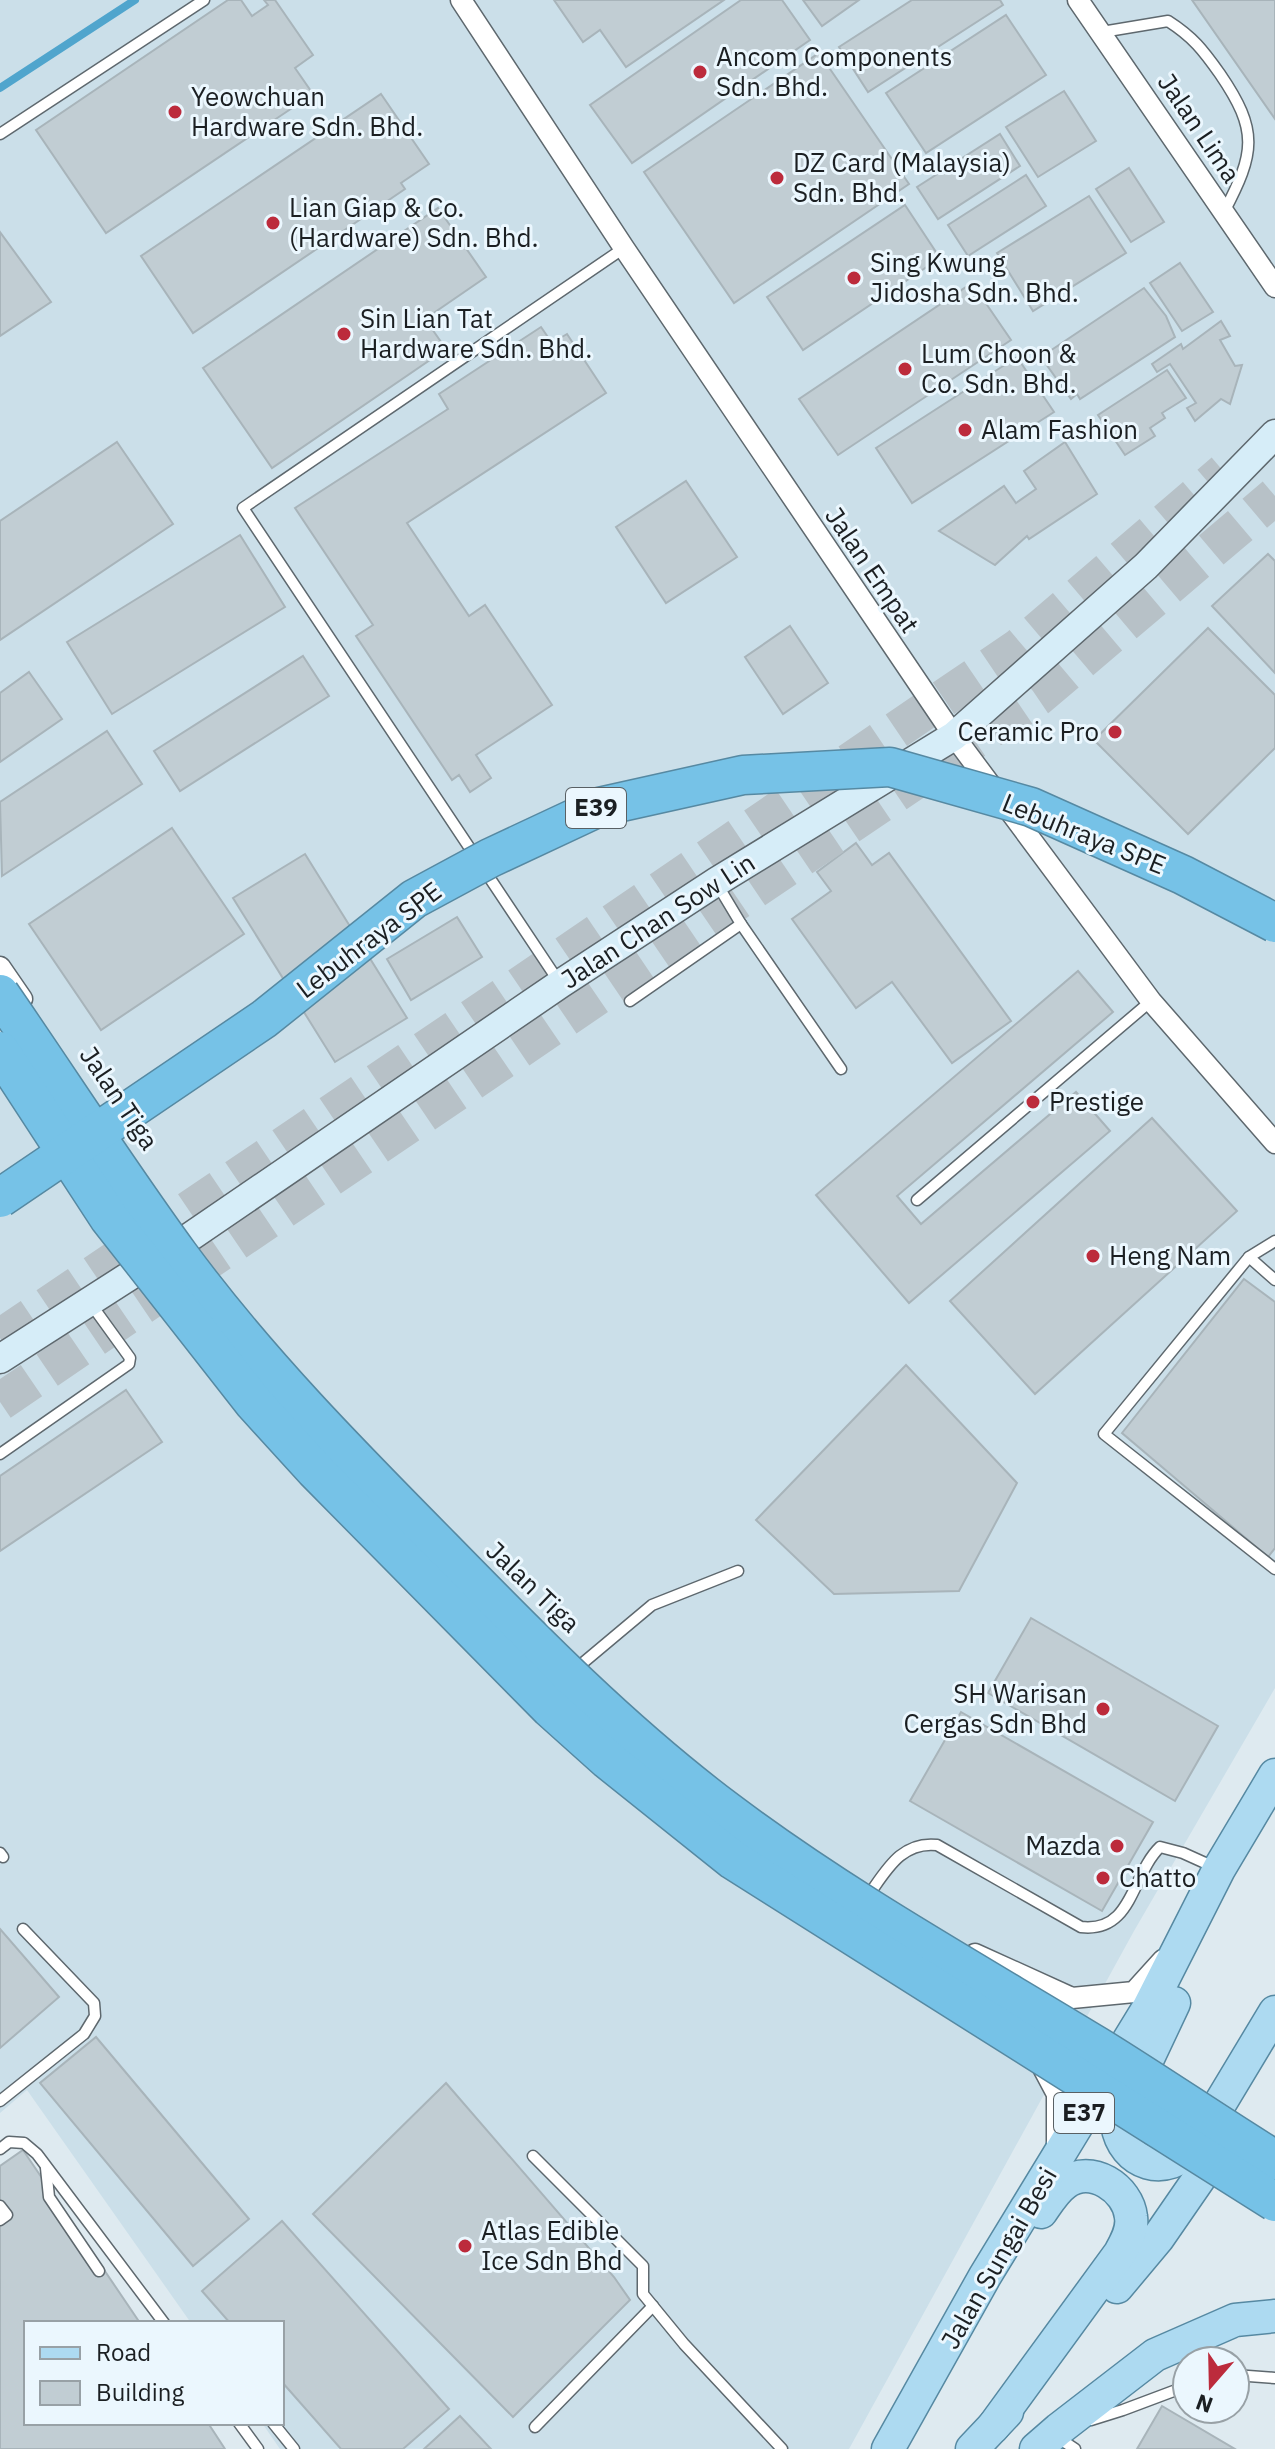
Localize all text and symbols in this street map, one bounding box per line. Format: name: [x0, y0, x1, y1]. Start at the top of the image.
place label: Ancom Components Sdn. Bhd.: [716, 39, 952, 103]
marker: Ancom Components Sdn. Bhd.: [691, 63, 709, 81]
street label: Jalan Lima: [1151, 66, 1249, 189]
place label: Yeowchuan Hardware Sdn. Bhd.: [191, 79, 423, 143]
marker: Yeowchuan Hardware Sdn. Bhd.: [166, 103, 184, 121]
place label: DZ Card (Malaysia) Sdn. Bhd.: [793, 145, 1011, 209]
marker: DZ Card (Malaysia) Sdn. Bhd.: [768, 169, 786, 187]
place label: Lian Giap & Co. (Hardware) Sdn. Bhd.: [289, 190, 539, 254]
marker: Lian Giap & Co. (Hardware) Sdn. Bhd.: [264, 214, 282, 232]
place label: Sing Kwung Jidosha Sdn. Bhd.: [870, 245, 1079, 309]
marker: Sing Kwung Jidosha Sdn. Bhd.: [845, 269, 863, 287]
place label: Sin Lian Tat Hardware Sdn. Bhd.: [360, 301, 592, 365]
marker: Sin Lian Tat Hardware Sdn. Bhd.: [335, 325, 353, 343]
place label: Lum Choon & Co. Sdn. Bhd.: [921, 336, 1076, 400]
marker: Lum Choon & Co. Sdn. Bhd.: [896, 360, 914, 378]
place label: Alam Fashion: [981, 412, 1138, 446]
marker: Alam Fashion: [956, 421, 974, 439]
street label: Jalan Empat: [818, 500, 927, 639]
place label: Ceramic Pro: [957, 714, 1099, 748]
marker: Ceramic Pro: [1106, 723, 1124, 741]
street label: Lebuhraya SPE: [998, 785, 1171, 881]
road number: E39: [566, 788, 626, 828]
street label: Jalan Chan Sow Lin: [554, 845, 761, 996]
street label: Lebuhraya SPE: [289, 873, 448, 1005]
street label: Jalan Tiga: [73, 1039, 167, 1156]
place label: Prestige: [1049, 1084, 1144, 1118]
marker: Prestige: [1024, 1093, 1042, 1111]
place label: Heng Nam: [1109, 1238, 1231, 1272]
marker: Heng Nam: [1084, 1247, 1102, 1265]
street label: Jalan Tiga: [479, 1533, 588, 1640]
place label: SH Warisan Cergas Sdn Bhd: [903, 1676, 1087, 1740]
marker: SH Warisan Cergas Sdn Bhd: [1094, 1700, 1112, 1718]
place label: Mazda: [1025, 1828, 1101, 1862]
marker: Mazda: [1108, 1837, 1126, 1855]
place label: Chatto: [1119, 1860, 1196, 1894]
marker: Chatto: [1094, 1869, 1112, 1887]
road number: E37: [1054, 2093, 1114, 2133]
street label: Jalan Sungai Besi: [932, 2161, 1064, 2354]
place label: Atlas Edible Ice Sdn Bhd: [481, 2213, 623, 2277]
marker: Atlas Edible Ice Sdn Bhd: [456, 2237, 474, 2255]
legend: [24, 2321, 284, 2425]
text: Road: [96, 2336, 151, 2368]
north arrow: [1171, 2345, 1251, 2425]
text: Building: [96, 2376, 184, 2408]
text: N: [1192, 2388, 1216, 2421]

